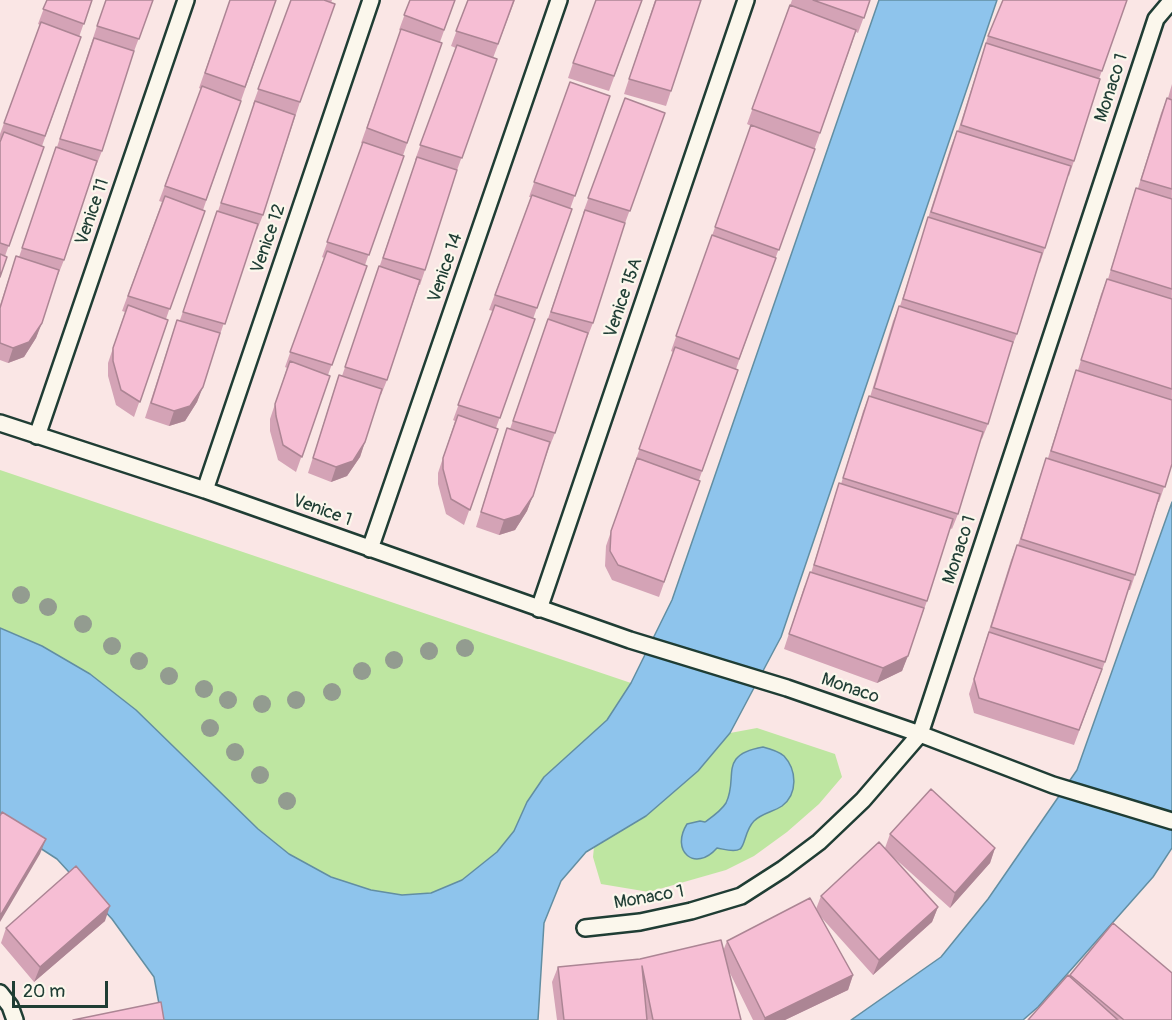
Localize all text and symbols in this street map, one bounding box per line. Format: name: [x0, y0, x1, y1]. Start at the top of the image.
street label: Monaco 1: [1091, 51, 1133, 125]
street label: Venice 11: [72, 176, 114, 248]
street label: Venice 12: [247, 202, 291, 276]
street label: Venice 14: [424, 230, 468, 306]
street label: Venice 15A: [600, 255, 648, 341]
street label: Venice 1: [289, 490, 355, 532]
street label: Monaco 1: [939, 513, 981, 587]
street label: Monaco: [818, 669, 882, 709]
street label: Monaco 1: [612, 881, 686, 915]
scale bar: [15, 969, 111, 1007]
text: 20 m: [23, 980, 65, 1003]

